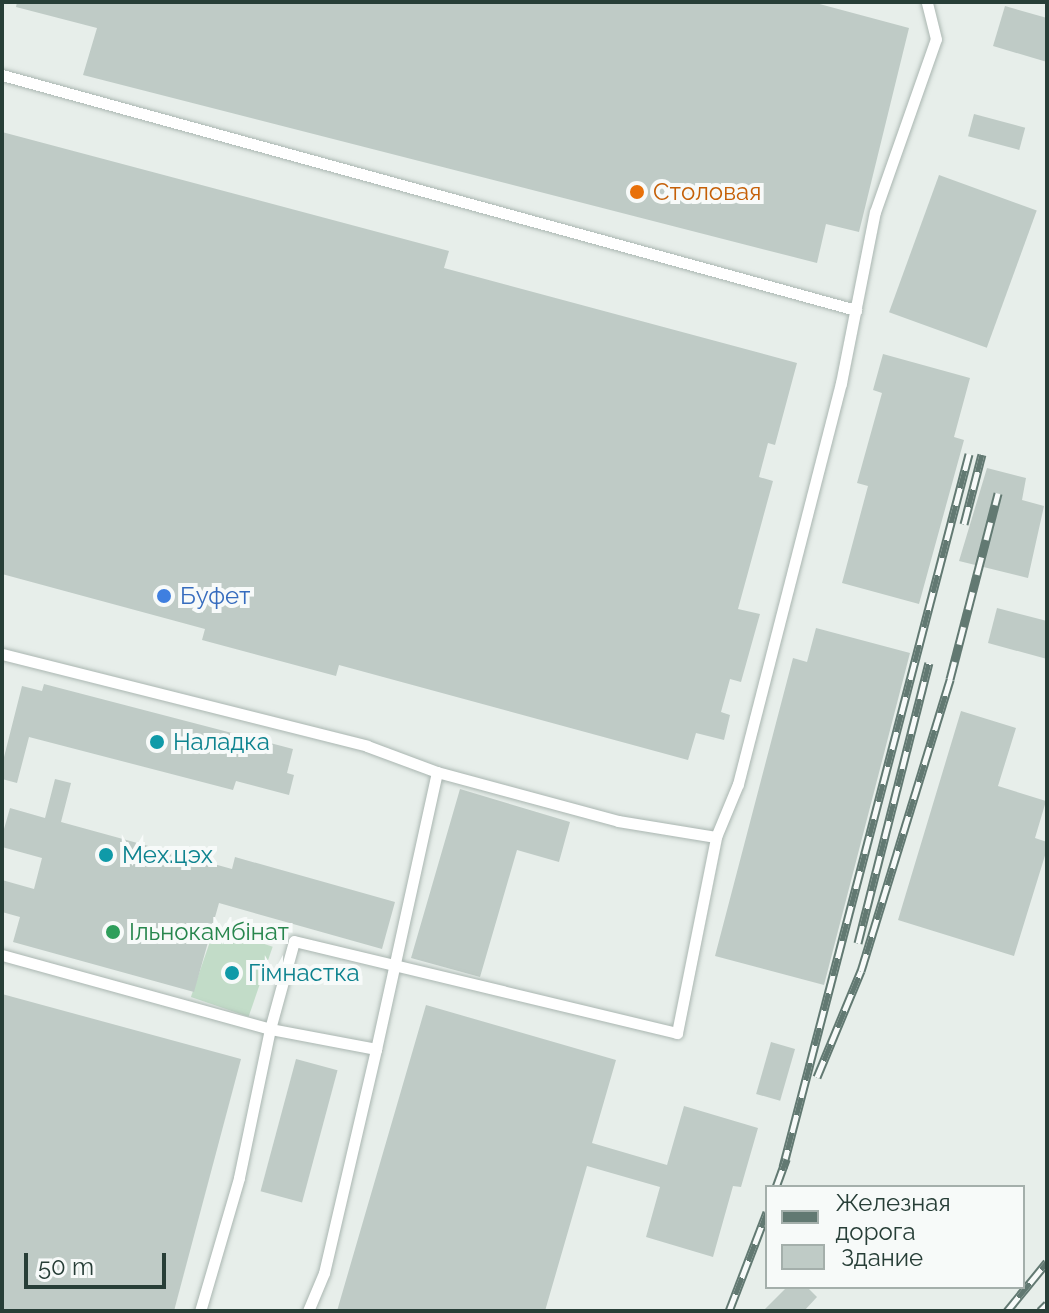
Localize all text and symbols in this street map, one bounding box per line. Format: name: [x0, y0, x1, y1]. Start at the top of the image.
place label: Столовая: [653, 178, 761, 206]
marker: Столовая: [628, 183, 646, 201]
place label: Буфет: [180, 582, 250, 610]
marker: Буфет: [155, 587, 173, 605]
place label: Наладка: [173, 728, 270, 756]
marker: Наладка: [148, 733, 166, 751]
place label: Мех.цэх: [122, 841, 213, 869]
marker: Мех.цэх: [97, 846, 115, 864]
place label: Ільнокамбінат: [129, 918, 289, 946]
marker: Ільнокамбінат: [104, 923, 122, 941]
place label: Гімнастка: [248, 959, 360, 987]
marker: Гімнастка: [223, 964, 241, 982]
legend: [765, 1185, 1025, 1289]
text: Железная дорога: [835, 1188, 951, 1246]
scale bar: [28, 1237, 170, 1287]
text: Здание: [841, 1243, 923, 1272]
text: 50 m: [38, 1252, 94, 1281]

